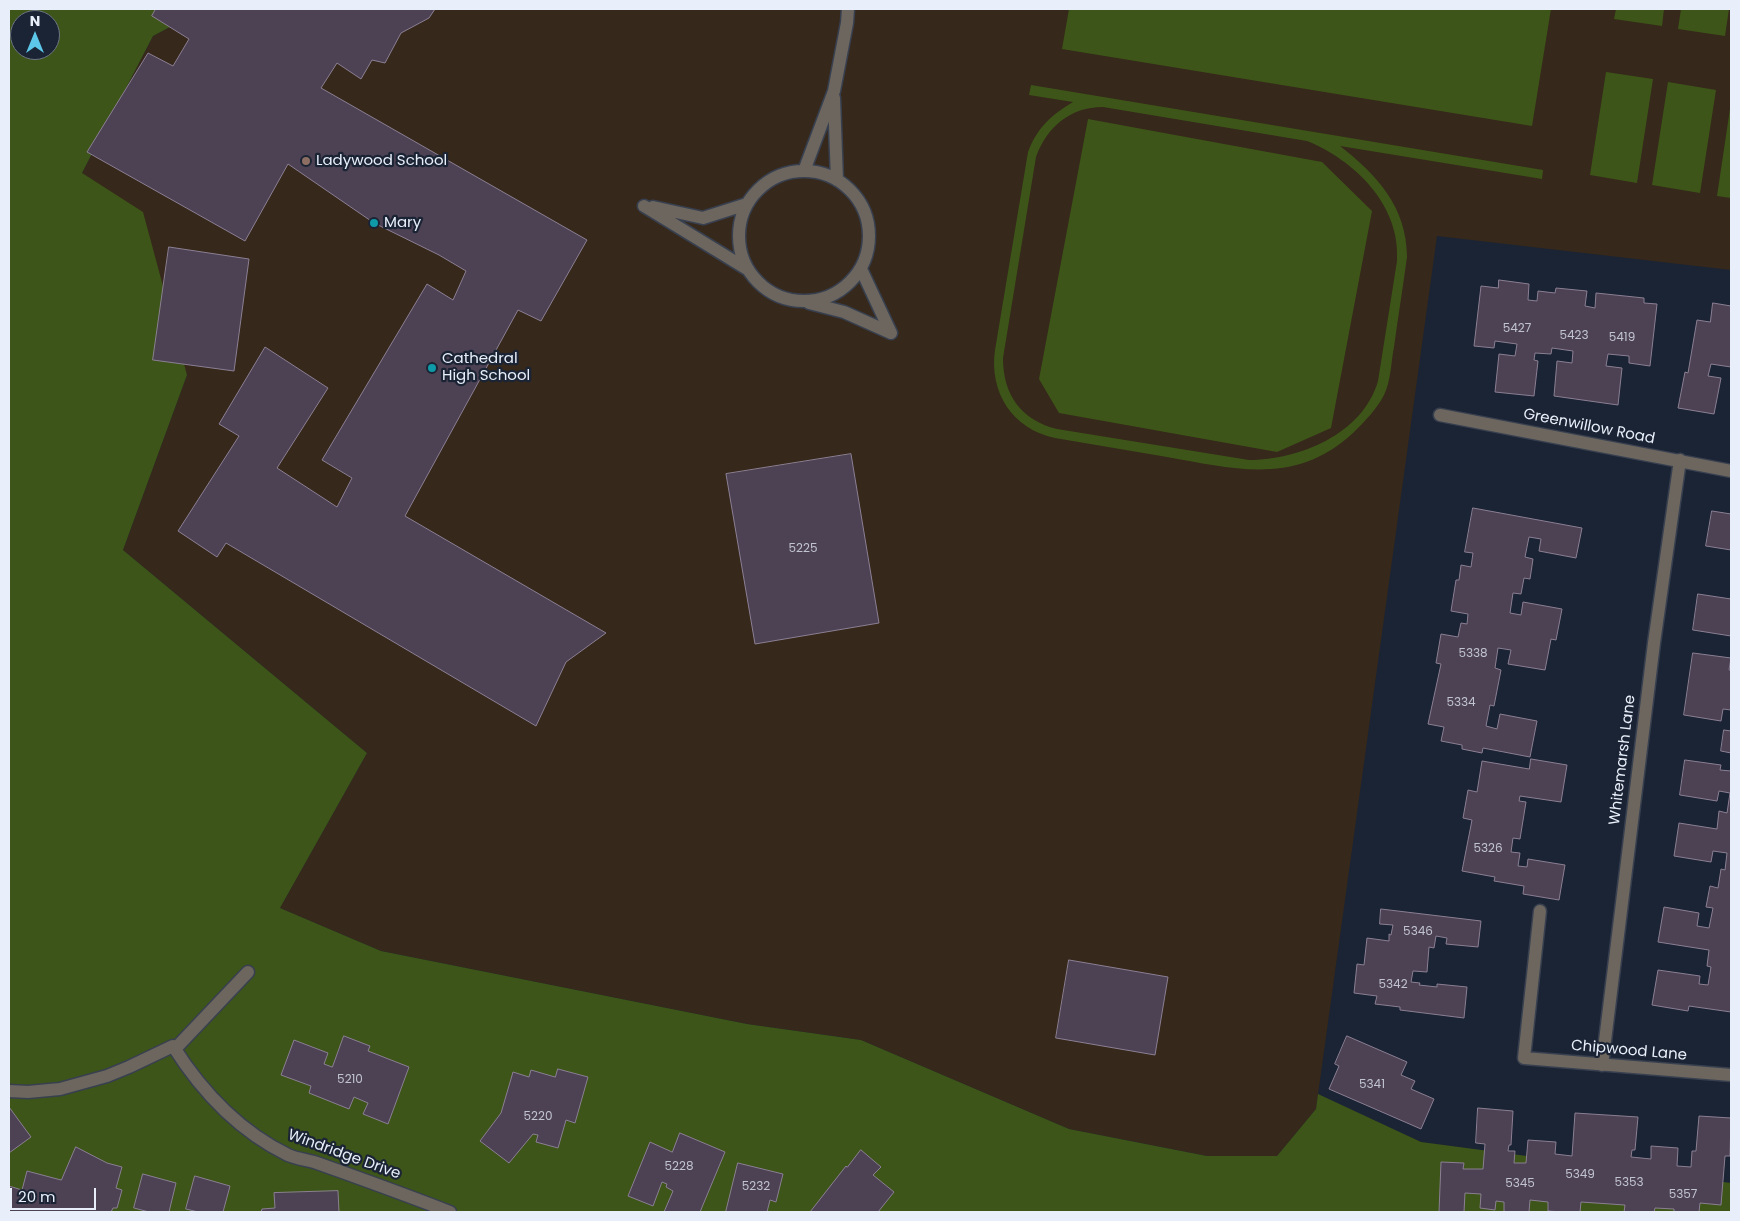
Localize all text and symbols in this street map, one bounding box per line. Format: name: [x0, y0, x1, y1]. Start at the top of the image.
north arrow: [10, 10, 60, 60]
text: N: [30, 11, 40, 31]
place label: Ladywood School: [316, 152, 447, 170]
marker: Ladywood School: [300, 155, 312, 167]
place label: Mary: [384, 214, 421, 232]
marker: Mary: [368, 217, 380, 229]
house number: 5427: [1503, 322, 1531, 336]
house number: 5423: [1559, 329, 1589, 343]
house number: 5419: [1609, 331, 1635, 345]
place label: Cathedral High School: [442, 350, 530, 385]
marker: Cathedral High School: [426, 362, 438, 374]
street label: Greenwillow Road: [1522, 405, 1656, 449]
house number: 5225: [789, 542, 817, 556]
house number: 5338: [1458, 647, 1488, 661]
street label: Whitemarsh Lane: [1606, 694, 1640, 826]
house number: 5334: [1446, 696, 1476, 710]
house number: 5326: [1473, 842, 1503, 856]
house number: 5346: [1403, 925, 1433, 939]
house number: 5342: [1378, 978, 1408, 992]
street label: Chipwood Lane: [1570, 1037, 1688, 1065]
house number: 5210: [337, 1073, 363, 1087]
house number: 5341: [1359, 1078, 1385, 1092]
house number: 5220: [524, 1110, 552, 1124]
street label: Windridge Drive: [285, 1126, 403, 1184]
house number: 5228: [665, 1160, 693, 1174]
house number: 5349: [1565, 1168, 1595, 1182]
house number: 5353: [1614, 1176, 1644, 1190]
house number: 5345: [1505, 1177, 1535, 1191]
scale bar: [12, 1178, 99, 1210]
house number: 5232: [742, 1180, 770, 1194]
text: 20 m: [18, 1186, 56, 1207]
house number: 5357: [1669, 1188, 1697, 1202]

